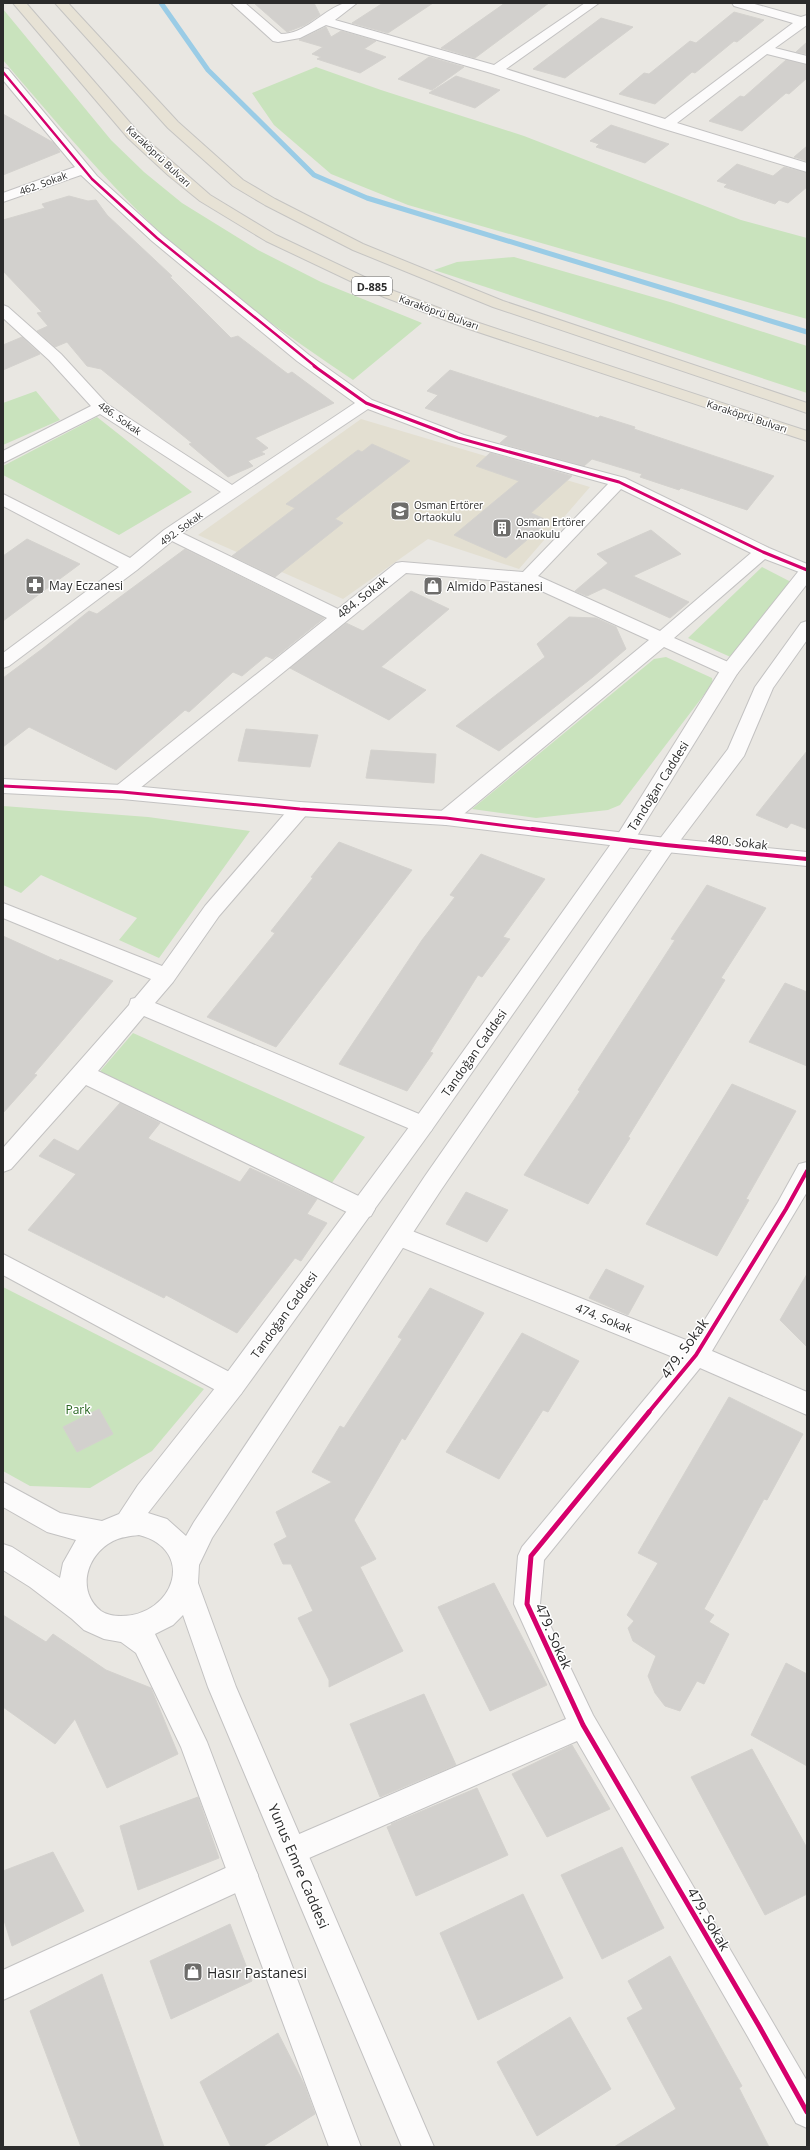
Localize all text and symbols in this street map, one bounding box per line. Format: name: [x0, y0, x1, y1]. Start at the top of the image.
street label: Karaköprü Bulvarı: [124, 122, 194, 190]
street label: 462. Sokak: [17, 168, 70, 198]
road number: D-885: [352, 277, 392, 295]
street label: Karaköprü Bulvarı: [397, 291, 481, 333]
street label: Karaköprü Bulvarı: [705, 396, 789, 436]
street label: 486. Sokak: [96, 398, 145, 438]
place label: Osman Ertörer Ortaokulu: [414, 498, 483, 524]
school or university icon: Osman Ertörer Ortaokulu: [389, 500, 411, 522]
street label: 492. Sokak: [157, 507, 206, 548]
place label: Osman Ertörer Anaokulu: [516, 515, 585, 541]
building icon: Osman Ertörer Anaokulu: [491, 517, 513, 539]
street label: 484. Sokak: [333, 571, 391, 622]
pharmacy icon: May Eczanesi: [24, 574, 46, 596]
shop icon: Almido Pastanesi: [422, 575, 444, 597]
place label: May Eczanesi: [49, 577, 123, 594]
place label: Almido Pastanesi: [447, 578, 543, 595]
street label: Tandoğan Caddesi: [623, 738, 693, 834]
street label: 480. Sokak: [707, 830, 769, 854]
street label: Tandoğan Caddesi: [437, 1006, 511, 1100]
street label: Tandoğan Caddesi: [247, 1268, 321, 1362]
street label: 474. Sokak: [573, 1299, 636, 1337]
street label: 479. Sokak: [656, 1314, 713, 1382]
park label: Park: [65, 1401, 91, 1418]
street label: 479. Sokak: [531, 1600, 577, 1672]
street label: Yunus Emre Caddesi: [264, 1801, 334, 1931]
street label: 479. Sokak: [683, 1884, 735, 1955]
shop icon: Hasır Pastanesi: [182, 1961, 204, 1983]
place label: Hasır Pastanesi: [207, 1963, 307, 1982]

